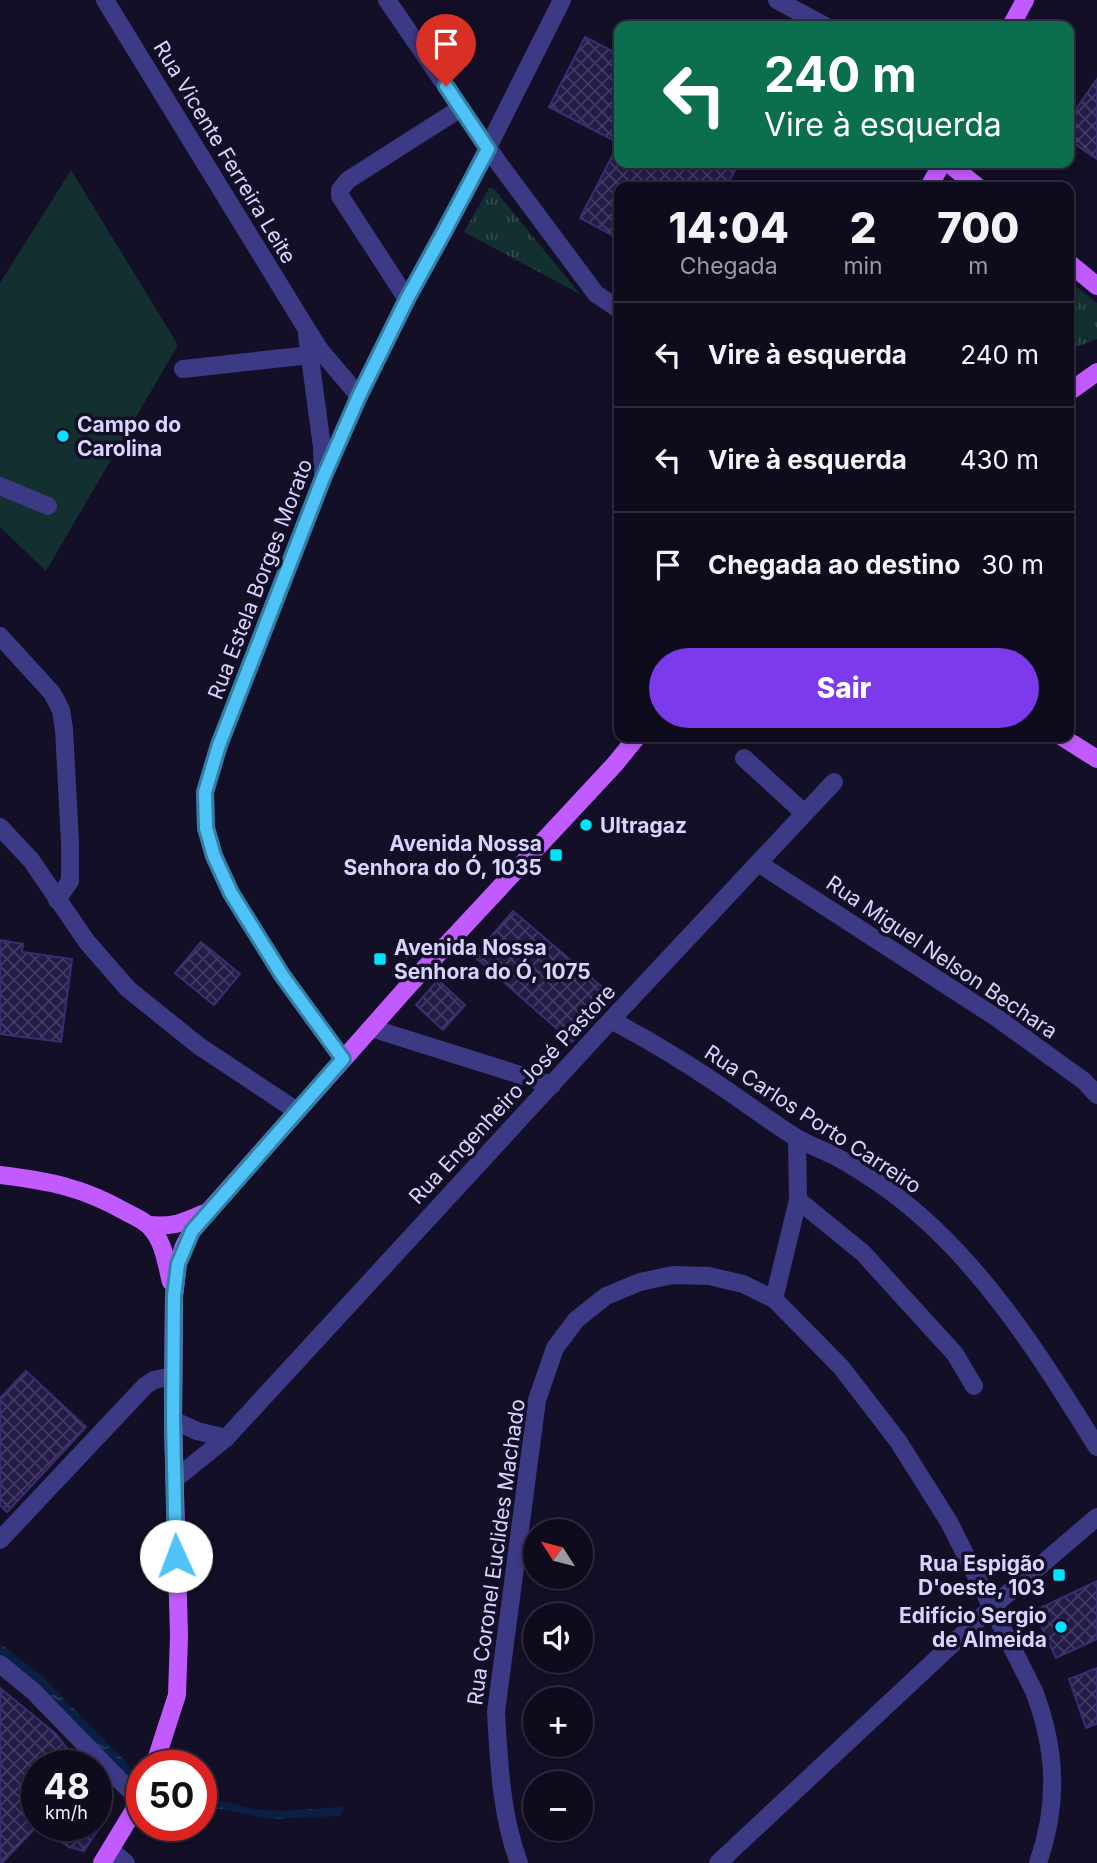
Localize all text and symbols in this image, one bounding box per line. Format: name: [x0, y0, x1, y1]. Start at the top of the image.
pin: [416, 14, 476, 86]
icon: arrive: [427, 25, 465, 63]
street label: Rua Vicente Ferreira Leite: [149, 36, 301, 268]
text: 240 m: [764, 45, 917, 104]
icon: left: [649, 49, 740, 140]
text: Vire à esquerda: [764, 105, 1002, 144]
text: 14:04: [669, 202, 789, 253]
text: 2: [850, 202, 876, 253]
text: 700: [937, 202, 1019, 253]
text: Chegada: [680, 252, 778, 280]
text: min: [843, 252, 883, 280]
text: m: [968, 252, 988, 280]
icon: left: [649, 336, 687, 374]
text: Vire à esquerda: [708, 339, 907, 370]
text: 240 m: [960, 339, 1039, 370]
place label: Campo do Carolina: [77, 412, 181, 461]
marker: Campo do Carolina: [55, 428, 71, 444]
icon: left: [649, 441, 687, 479]
text: Vire à esquerda: [708, 444, 907, 475]
text: 430 m: [960, 444, 1039, 475]
street label: Rua Estela Borges Morato: [203, 455, 317, 703]
icon: arrive: [649, 546, 687, 584]
text: Chegada ao destino: [708, 549, 960, 580]
text: 30 m: [981, 549, 1044, 580]
button: Sair: [649, 648, 1039, 728]
place label: Ultragaz: [600, 813, 687, 838]
marker: Ultragaz: [578, 817, 594, 833]
place label: Avenida Nossa Senhora do Ó, 1035: [343, 831, 542, 880]
marker: Avenida Nossa Senhora do Ó, 1035: [548, 847, 564, 863]
street label: Rua Miguel Nelson Bechara: [822, 870, 1062, 1044]
place label: Avenida Nossa Senhora do Ó, 1075: [394, 935, 591, 984]
marker: Avenida Nossa Senhora do Ó, 1075: [372, 951, 388, 967]
street label: Rua Engenheiro José Pastore: [404, 979, 620, 1209]
street label: Rua Carlos Porto Carreiro: [700, 1040, 926, 1198]
street label: Rua Coronel Euclides Machado: [462, 1397, 530, 1707]
position arrow: [139, 1519, 213, 1593]
north arrow: [523, 1519, 593, 1589]
map controls: [523, 1519, 593, 1841]
place label: Rua Espigão D'oeste, 103: [918, 1551, 1045, 1600]
marker: Rua Espigão D'oeste, 103: [1051, 1567, 1067, 1583]
button: sound: [523, 1603, 593, 1673]
place label: Edifício Sergio de Almeida: [899, 1603, 1047, 1652]
marker: Edifício Sergio de Almeida: [1053, 1619, 1069, 1635]
button: +: [523, 1687, 593, 1757]
speed limit sign: 50: [126, 1750, 217, 1841]
text: 48: [43, 1765, 90, 1807]
button: −: [523, 1771, 593, 1841]
text: km/h: [45, 1802, 88, 1823]

